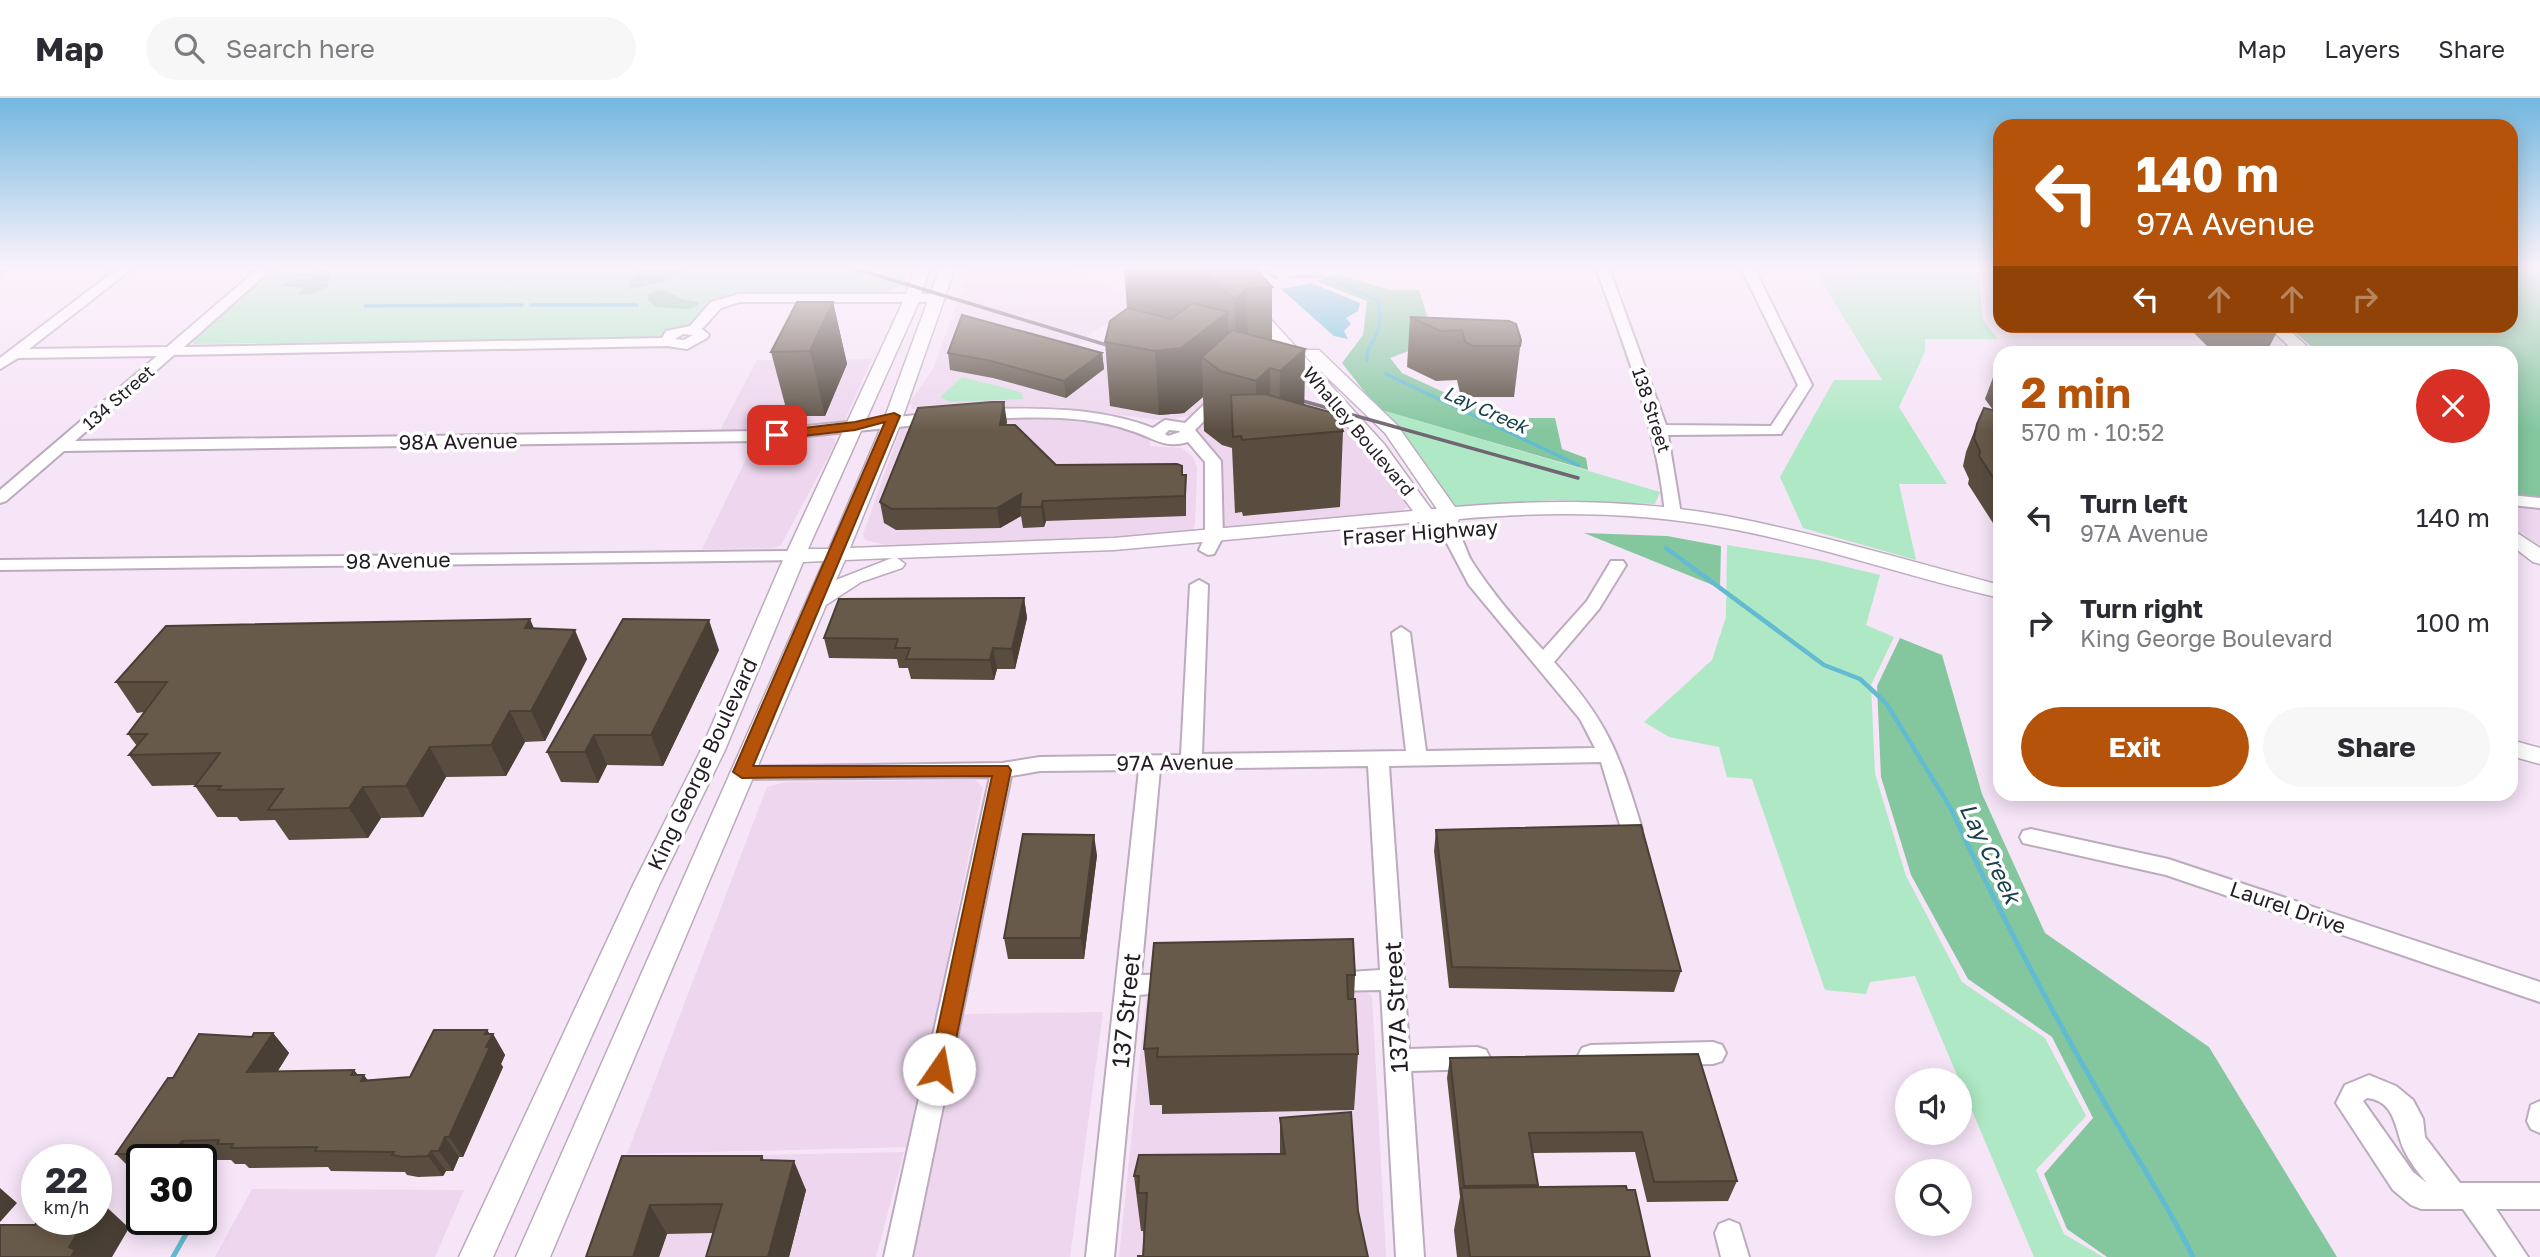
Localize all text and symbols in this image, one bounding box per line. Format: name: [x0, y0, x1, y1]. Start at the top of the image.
search box: [146, 17, 636, 80]
text: Map: [35, 29, 104, 68]
icon: search: [170, 29, 208, 67]
text: Search here: [226, 33, 375, 64]
text: Map: [2237, 34, 2286, 63]
text: Layers: [2324, 34, 2400, 63]
text: Share: [2438, 34, 2505, 63]
text: 140 m: [2136, 144, 2279, 203]
icon: left: [2021, 147, 2112, 238]
text: 97A Avenue: [2136, 204, 2315, 242]
icon: left: [2127, 280, 2165, 318]
icon: ahead: [2200, 280, 2238, 318]
icon: ahead: [2273, 280, 2311, 318]
icon: right: [2346, 280, 2384, 318]
street label: 134 Street: [78, 360, 158, 434]
street label: Whalley Boulevard: [1299, 362, 1419, 500]
street label: 138 Street: [1628, 365, 1676, 455]
text: 2 min: [2021, 367, 2131, 417]
button: close: [2416, 369, 2490, 443]
water label: Lay Creek: [1440, 380, 1534, 439]
pin: [747, 405, 807, 465]
icon: arrive: [758, 416, 796, 454]
text: 570 m · 10:52: [2021, 418, 2164, 446]
street label: 98A Avenue: [398, 427, 518, 455]
text: Turn left: [2080, 488, 2188, 519]
icon: left: [2021, 499, 2059, 537]
text: 140 m: [2416, 502, 2490, 533]
street label: Fraser Highway: [1341, 514, 1499, 550]
text: 97A Avenue: [2080, 519, 2208, 547]
street label: 98 Avenue: [345, 546, 451, 574]
text: Turn right: [2080, 593, 2203, 624]
icon: right: [2021, 604, 2059, 642]
text: 100 m: [2416, 607, 2490, 638]
text: King George Boulevard: [2080, 624, 2333, 652]
street label: King George Boulevard: [641, 654, 763, 874]
button: Exit: [2021, 707, 2249, 787]
button: Share: [2263, 707, 2490, 787]
street label: 97A Avenue: [1116, 748, 1234, 776]
water label: Lay Creek: [1955, 798, 2028, 910]
street label: Laurel Drive: [2227, 875, 2349, 939]
street label: 137A Street: [1377, 941, 1413, 1073]
street label: 137 Street: [1105, 951, 1145, 1069]
position arrow: [902, 1032, 976, 1106]
map controls: [1895, 1068, 1972, 1236]
button: sound: [1895, 1068, 1972, 1145]
speed limit sign: 30: [126, 1144, 217, 1235]
text: 22: [45, 1159, 88, 1201]
button: search: [1895, 1159, 1972, 1236]
text: km/h: [44, 1196, 89, 1218]

